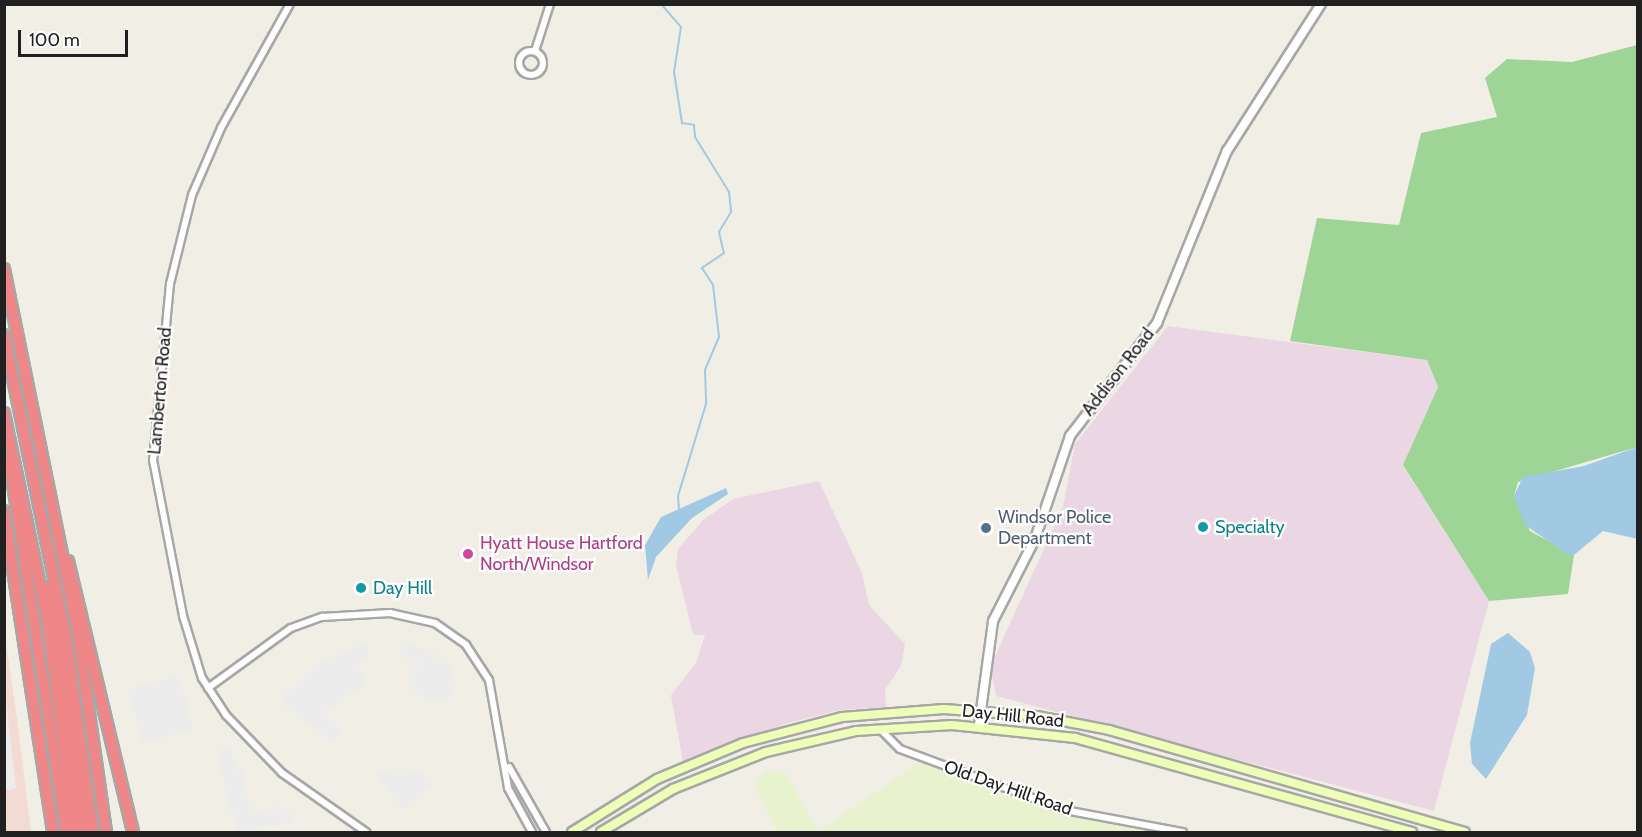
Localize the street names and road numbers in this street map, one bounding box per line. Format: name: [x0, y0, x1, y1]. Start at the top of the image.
street label: Addison Road: [1077, 324, 1159, 420]
street label: Lamberton Road: [144, 327, 176, 455]
street label: Day Hill Road: [961, 700, 1065, 732]
street label: Old Day Hill Road: [941, 756, 1075, 820]

